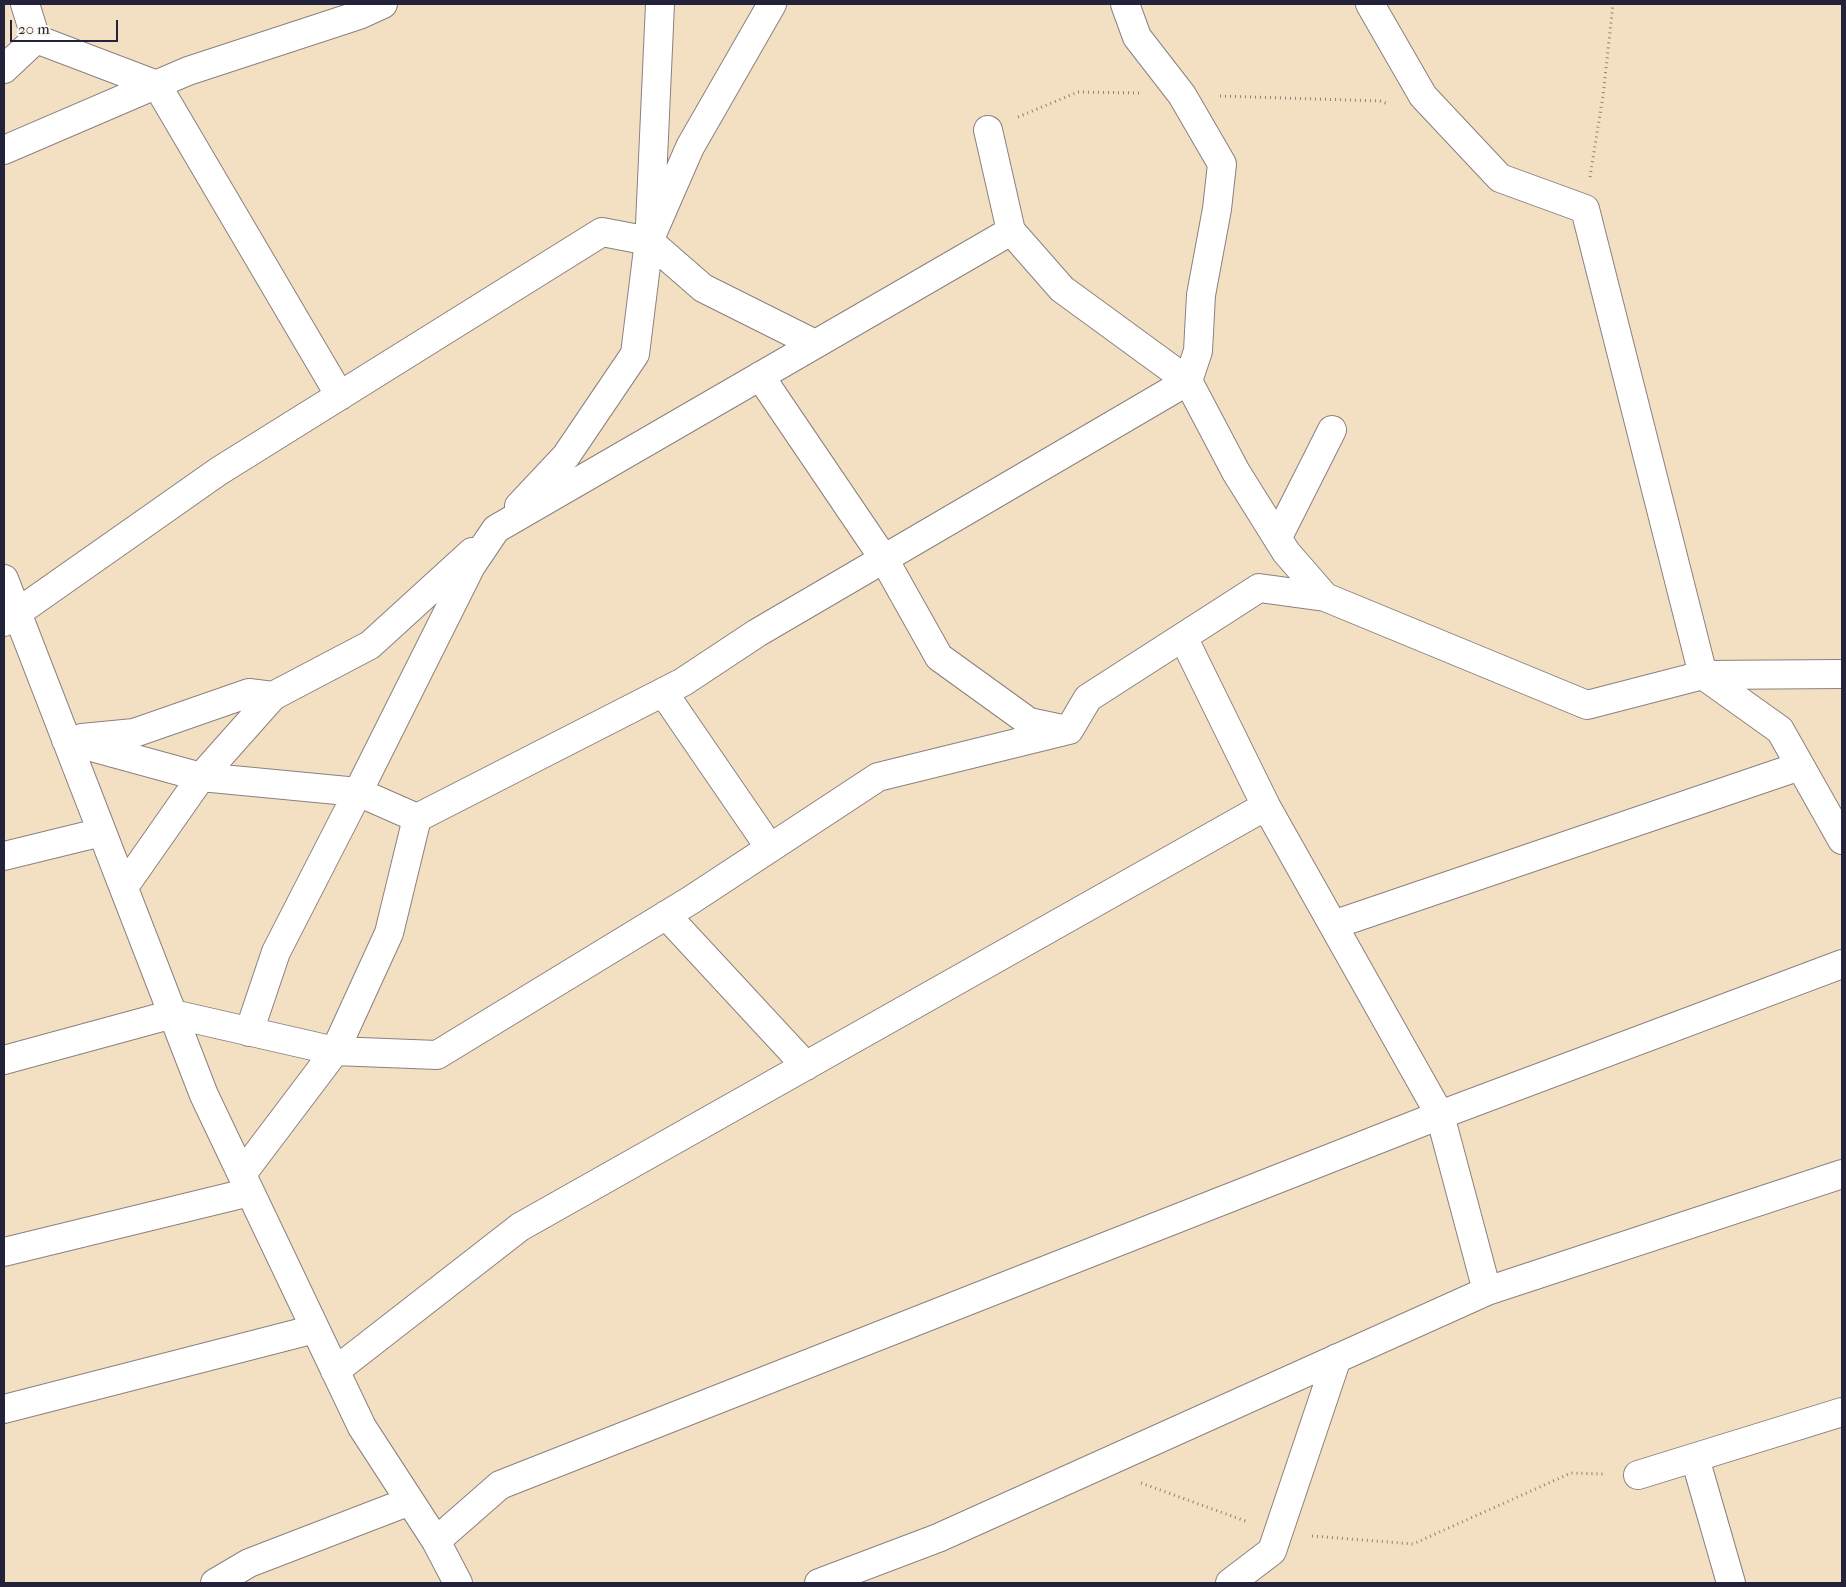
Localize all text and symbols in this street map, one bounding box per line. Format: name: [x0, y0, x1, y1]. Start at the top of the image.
scale bar: [12, 10, 120, 42]
text: 20 m: [18, 20, 50, 38]

